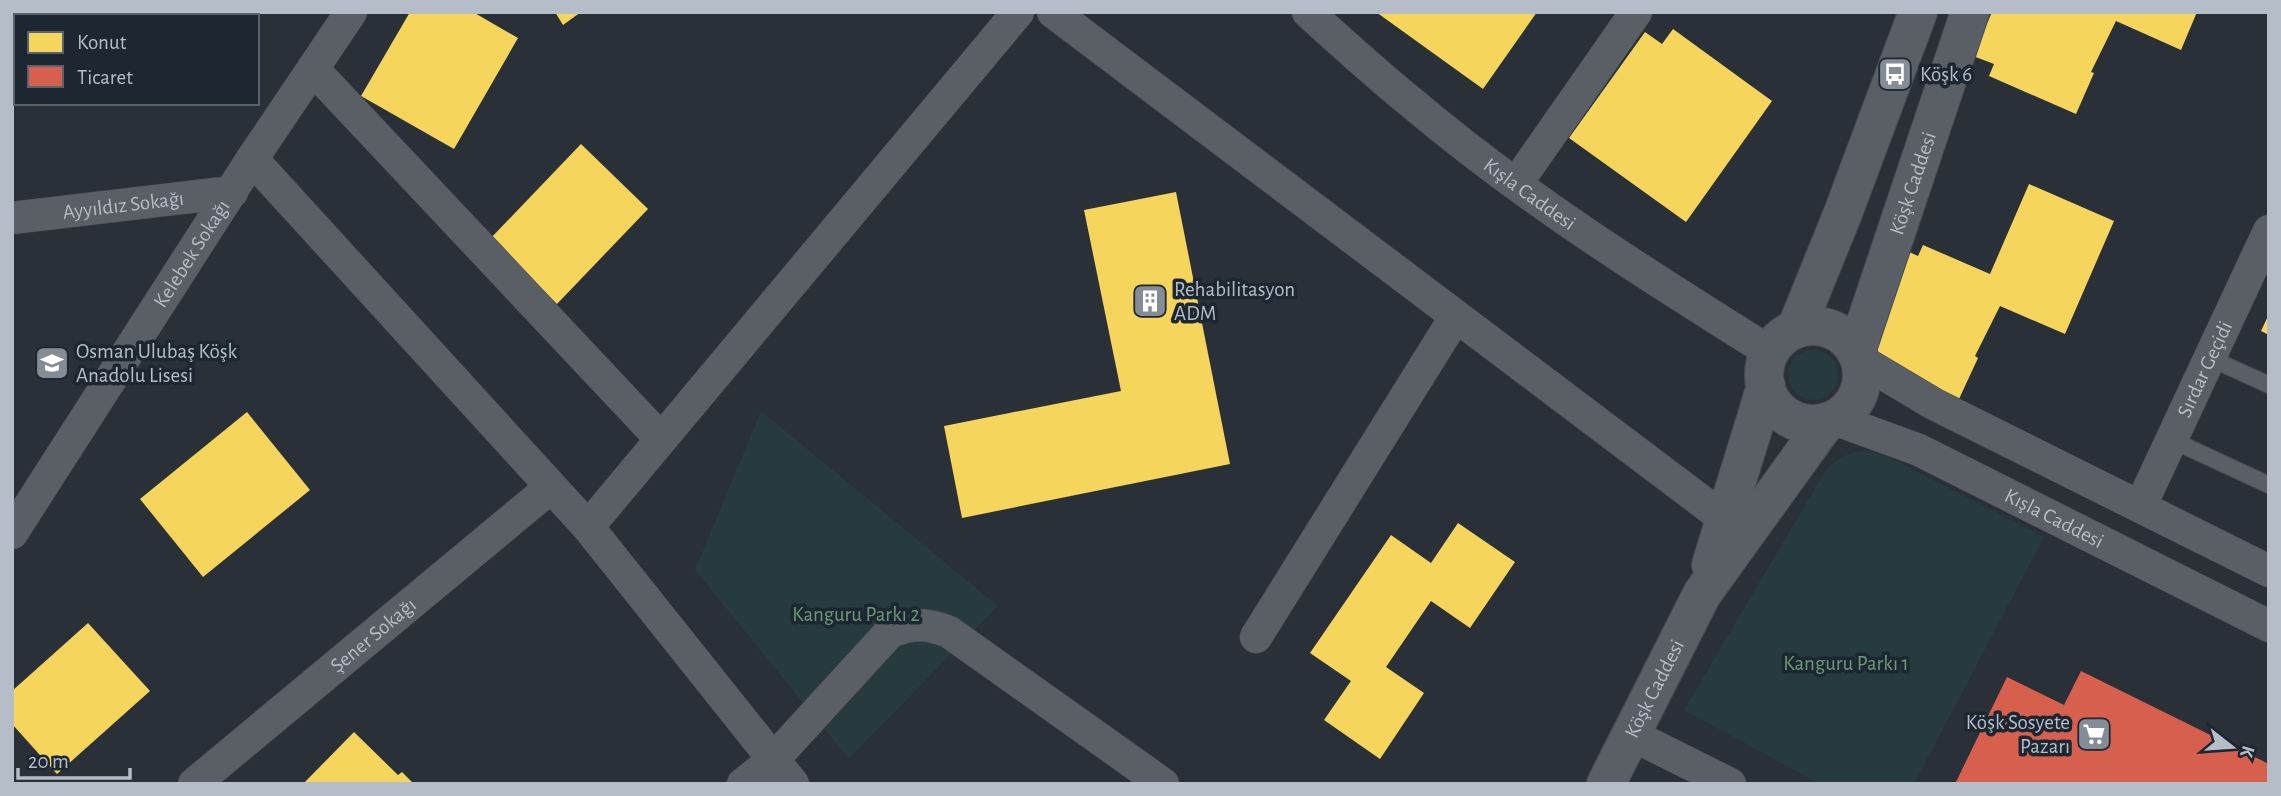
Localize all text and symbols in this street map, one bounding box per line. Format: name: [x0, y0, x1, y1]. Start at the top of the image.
legend: [14, 14, 259, 105]
text: Konut: [77, 32, 127, 53]
bus stop icon: Köşk 6: [1876, 55, 1914, 93]
place label: Köşk 6: [1920, 64, 1972, 85]
text: Ticaret: [77, 67, 133, 88]
street label: Köşk Caddesi: [1886, 129, 1940, 238]
street label: Kışla Caddesi: [1480, 154, 1579, 234]
street label: Ayyıldız Sokağı: [61, 188, 185, 223]
street label: Kelebek Sokağı: [150, 196, 234, 311]
place label: Rehabilitasyon ADM: [1174, 279, 1295, 324]
building icon: Rehabilitasyon ADM: [1131, 282, 1169, 320]
street label: Sırdar Geçidi: [2174, 318, 2236, 421]
place label: Osman Ulubaş Köşk Anadolu Lisesi: [76, 341, 238, 386]
school or university icon: Osman Ulubaş Köşk Anadolu Lisesi: [33, 344, 71, 382]
street label: Kışla Caddesi: [2001, 485, 2107, 552]
street label: Şener Sokağı: [327, 594, 420, 677]
park label: Kanguru Parkı 2: [792, 604, 920, 625]
street label: Köşk Caddesi: [1621, 636, 1688, 741]
park label: Kanguru Parkı 1: [1783, 653, 1909, 674]
place label: Köşk Sosyete Pazarı: [1966, 712, 2070, 757]
north arrow: [2197, 712, 2267, 782]
supermarket icon: Köşk Sosyete Pazarı: [2075, 715, 2113, 753]
scale bar: [18, 736, 130, 780]
text: K: [2236, 743, 2258, 760]
text: 20 m: [28, 751, 69, 772]

